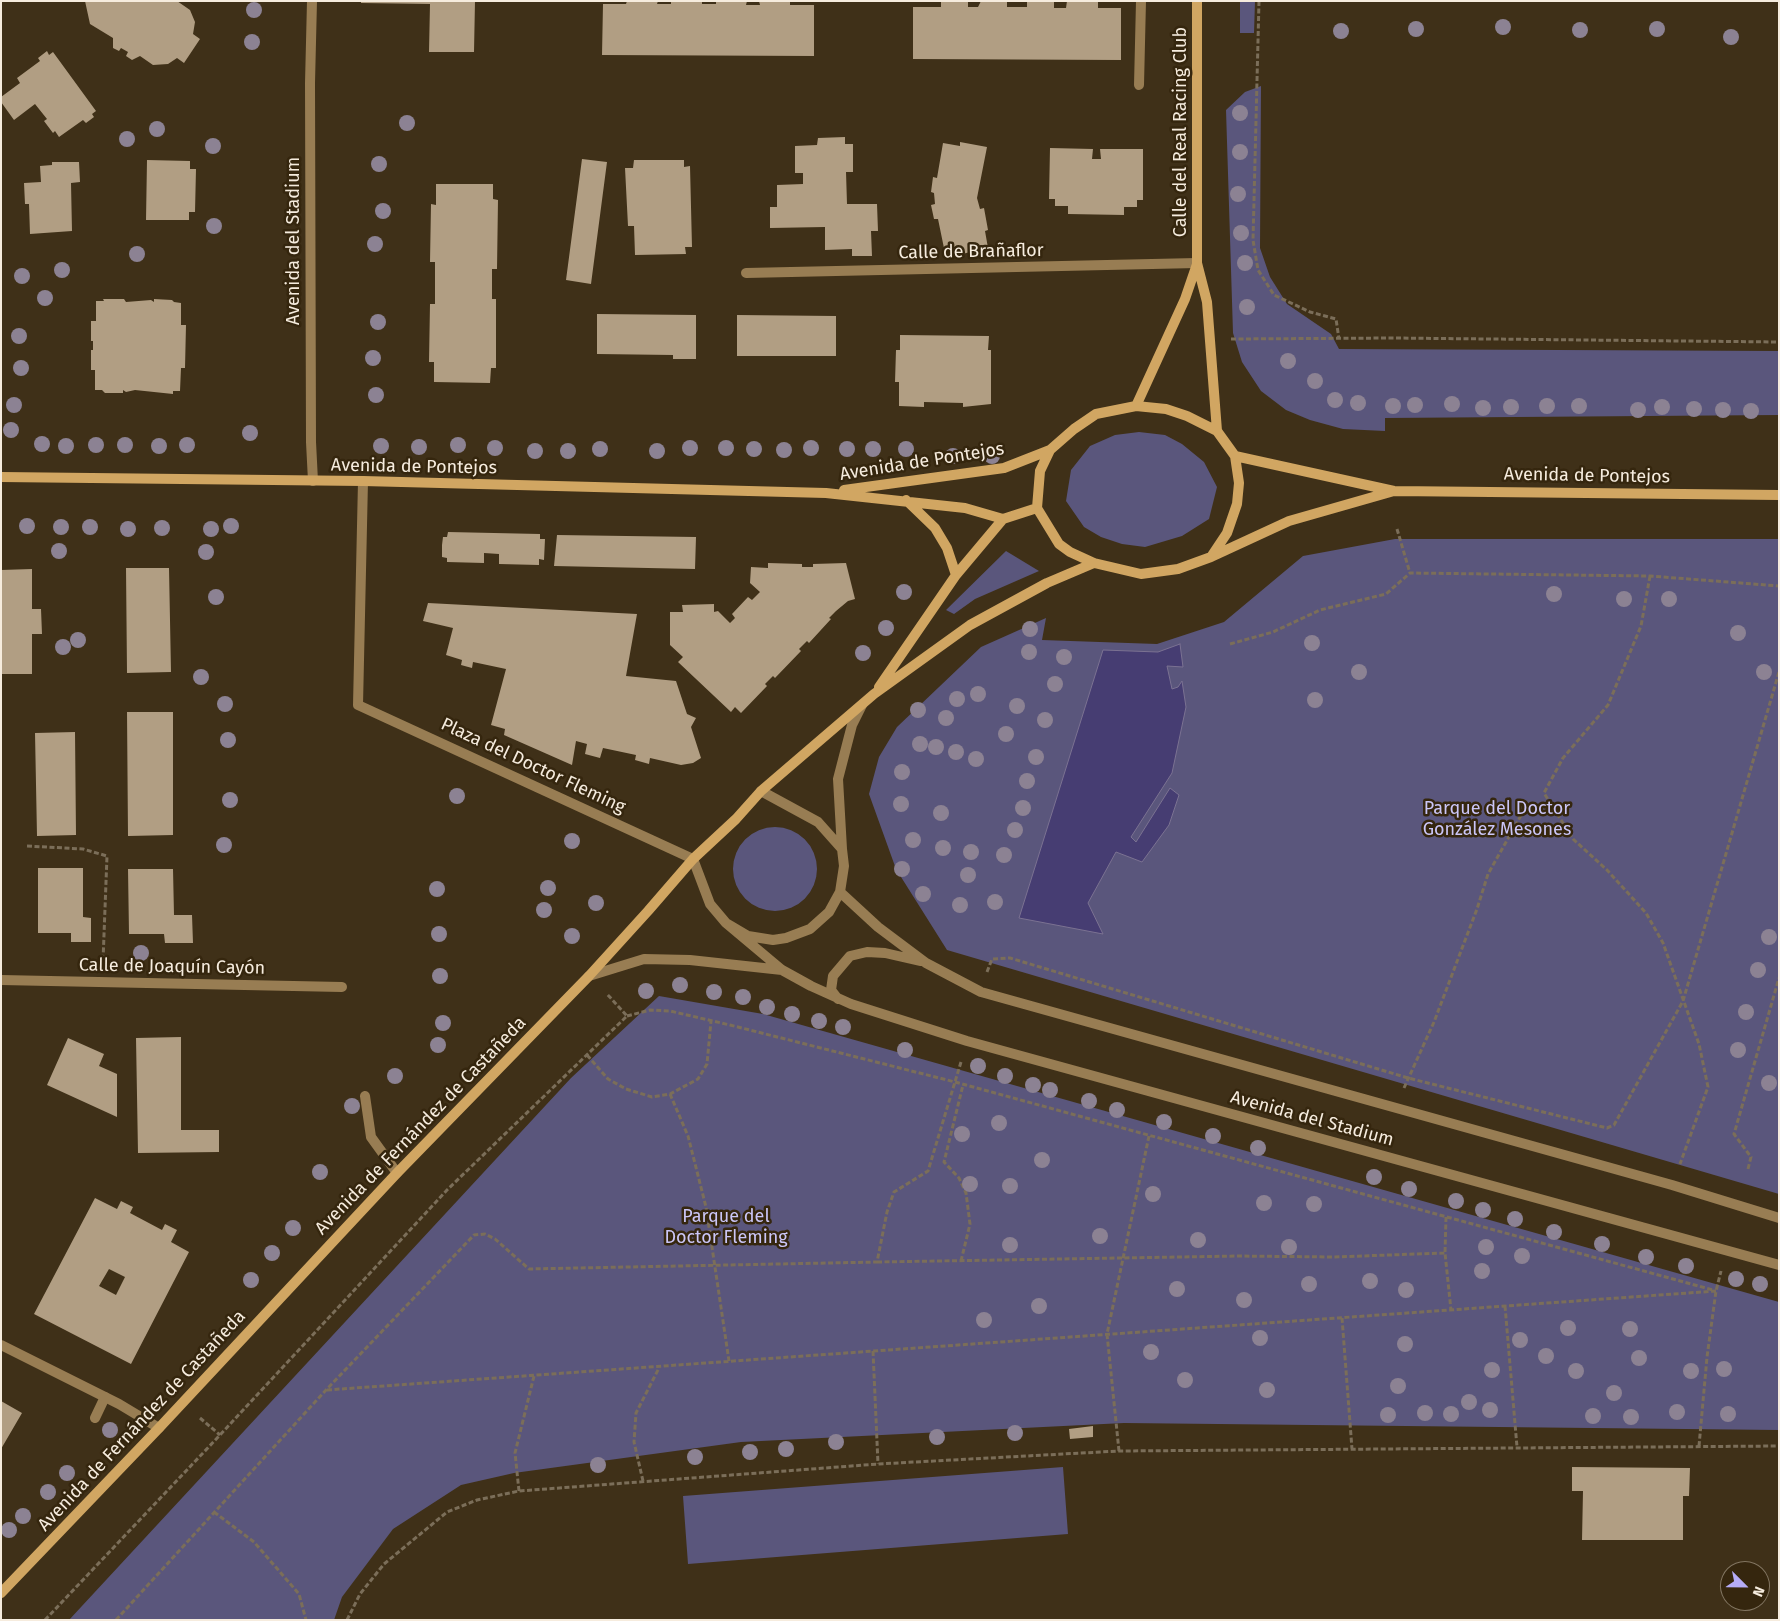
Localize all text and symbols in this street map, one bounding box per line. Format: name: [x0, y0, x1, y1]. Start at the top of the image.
street label: Calle del Real Racing Club: [1170, 27, 1192, 237]
street label: Avenida del Stadium: [283, 157, 305, 325]
street label: Calle de Brañaflor: [898, 240, 1044, 264]
street label: Avenida de Pontejos: [838, 438, 1006, 486]
street label: Avenida de Pontejos: [331, 455, 497, 479]
street label: Avenida de Pontejos: [1504, 464, 1670, 488]
street label: Plaza del Doctor Fleming: [437, 714, 629, 818]
park label: Parque del Doctor González Mesones: [1423, 798, 1571, 841]
street label: Calle de Joaquín Cayón: [79, 955, 265, 979]
street label: Avenida de Fernández de Castañeda: [311, 1013, 531, 1239]
street label: Avenida del Stadium: [1228, 1087, 1396, 1151]
park label: Parque del Doctor Fleming: [664, 1206, 788, 1248]
street label: Avenida de Fernández de Castañeda: [34, 1306, 250, 1536]
north arrow: [1720, 1561, 1770, 1611]
text: N: [1749, 1584, 1768, 1599]

